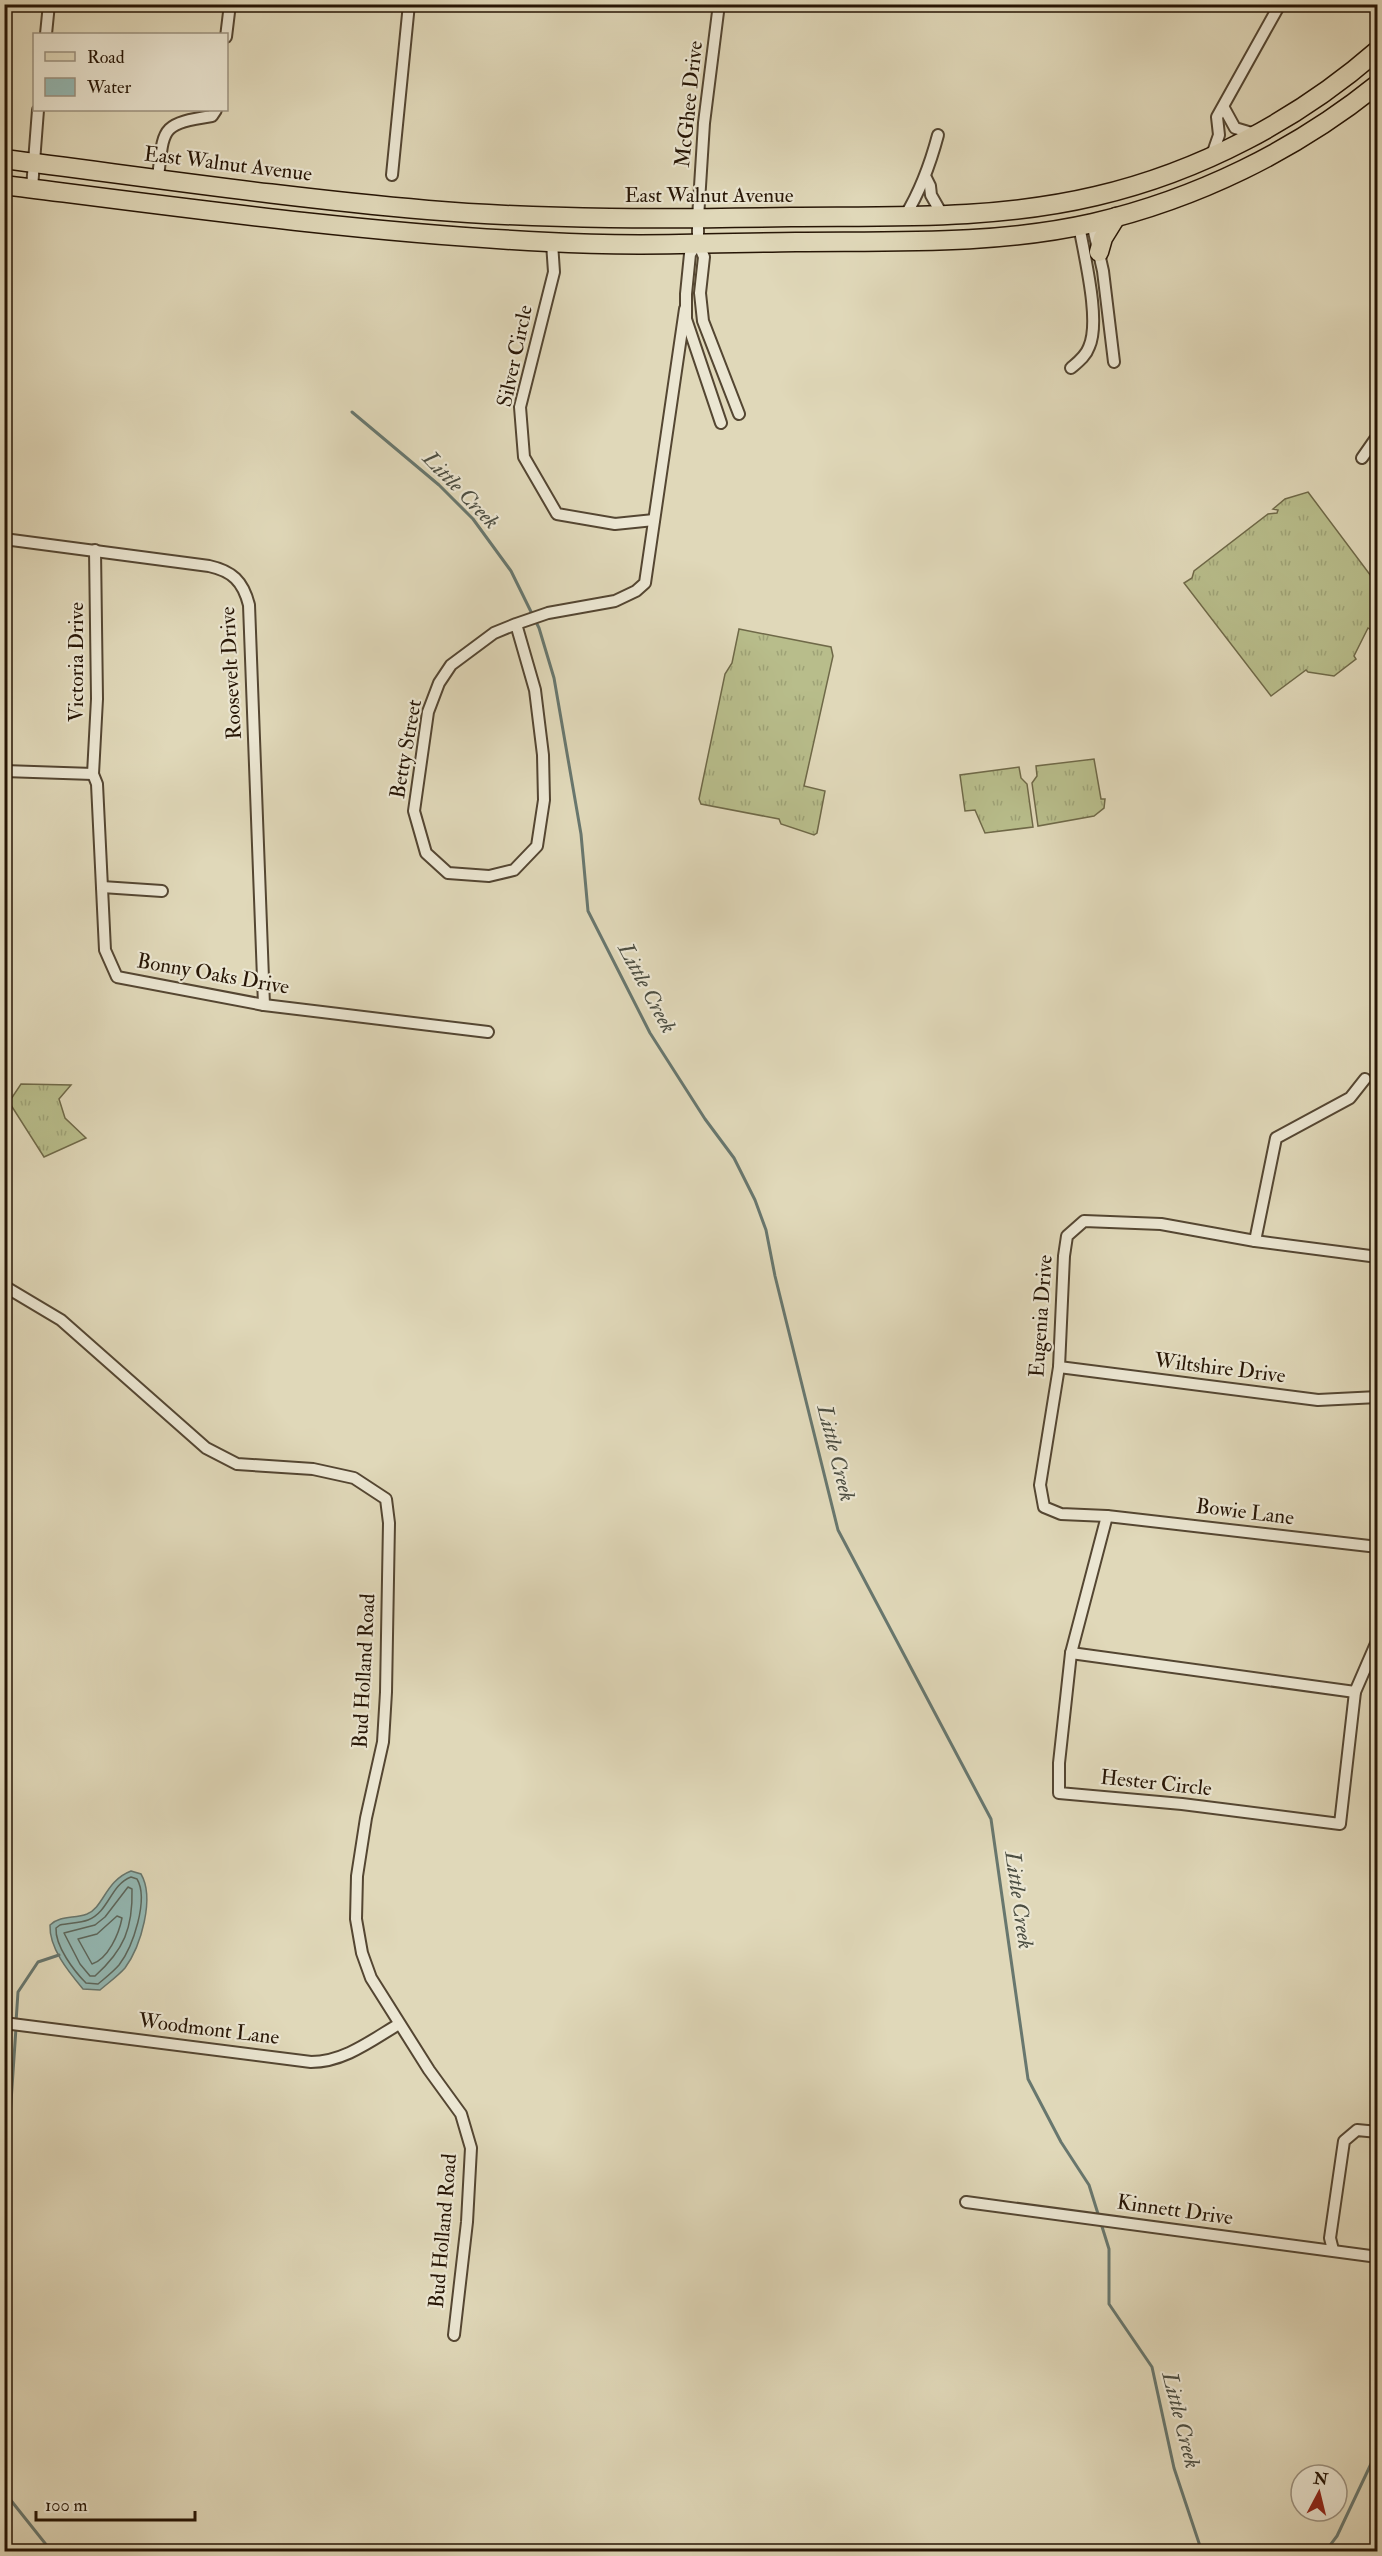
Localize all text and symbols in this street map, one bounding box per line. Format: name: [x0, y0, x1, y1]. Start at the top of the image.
legend: [33, 33, 228, 111]
street label: McGhee Drive: [669, 39, 709, 169]
text: Road: [87, 46, 125, 69]
text: Water: [86, 76, 131, 99]
street label: East Walnut Avenue: [142, 140, 314, 188]
street label: East Walnut Avenue: [624, 182, 794, 209]
street label: Silver Circle: [491, 302, 539, 409]
water label: Little Creek: [416, 444, 505, 535]
street label: Victoria Drive: [63, 602, 90, 722]
street label: Roosevelt Drive: [214, 606, 248, 740]
street label: Betty Street: [384, 697, 428, 801]
water label: Little Creek: [611, 937, 682, 1038]
street label: Bonny Oaks Drive: [135, 947, 292, 1001]
street label: Eugenia Drive: [1023, 1254, 1059, 1378]
street label: Wiltshire Drive: [1152, 1346, 1287, 1389]
water label: Little Creek: [810, 1401, 861, 1504]
street label: Bowie Lane: [1194, 1493, 1296, 1531]
street label: Bud Holland Road: [346, 1592, 382, 1749]
street label: Hester Circle: [1099, 1764, 1213, 1802]
water label: Little Creek: [998, 1848, 1040, 1951]
street label: Woodmont Lane: [136, 2007, 281, 2051]
street label: Bud Holland Road: [423, 2152, 463, 2309]
street label: Kinnett Drive: [1115, 2189, 1235, 2232]
water label: Little Creek: [1155, 2368, 1206, 2471]
north arrow: [1289, 2463, 1349, 2523]
text: N: [1311, 2468, 1330, 2490]
scale bar: [36, 2484, 195, 2522]
text: 100 m: [45, 2494, 88, 2517]

